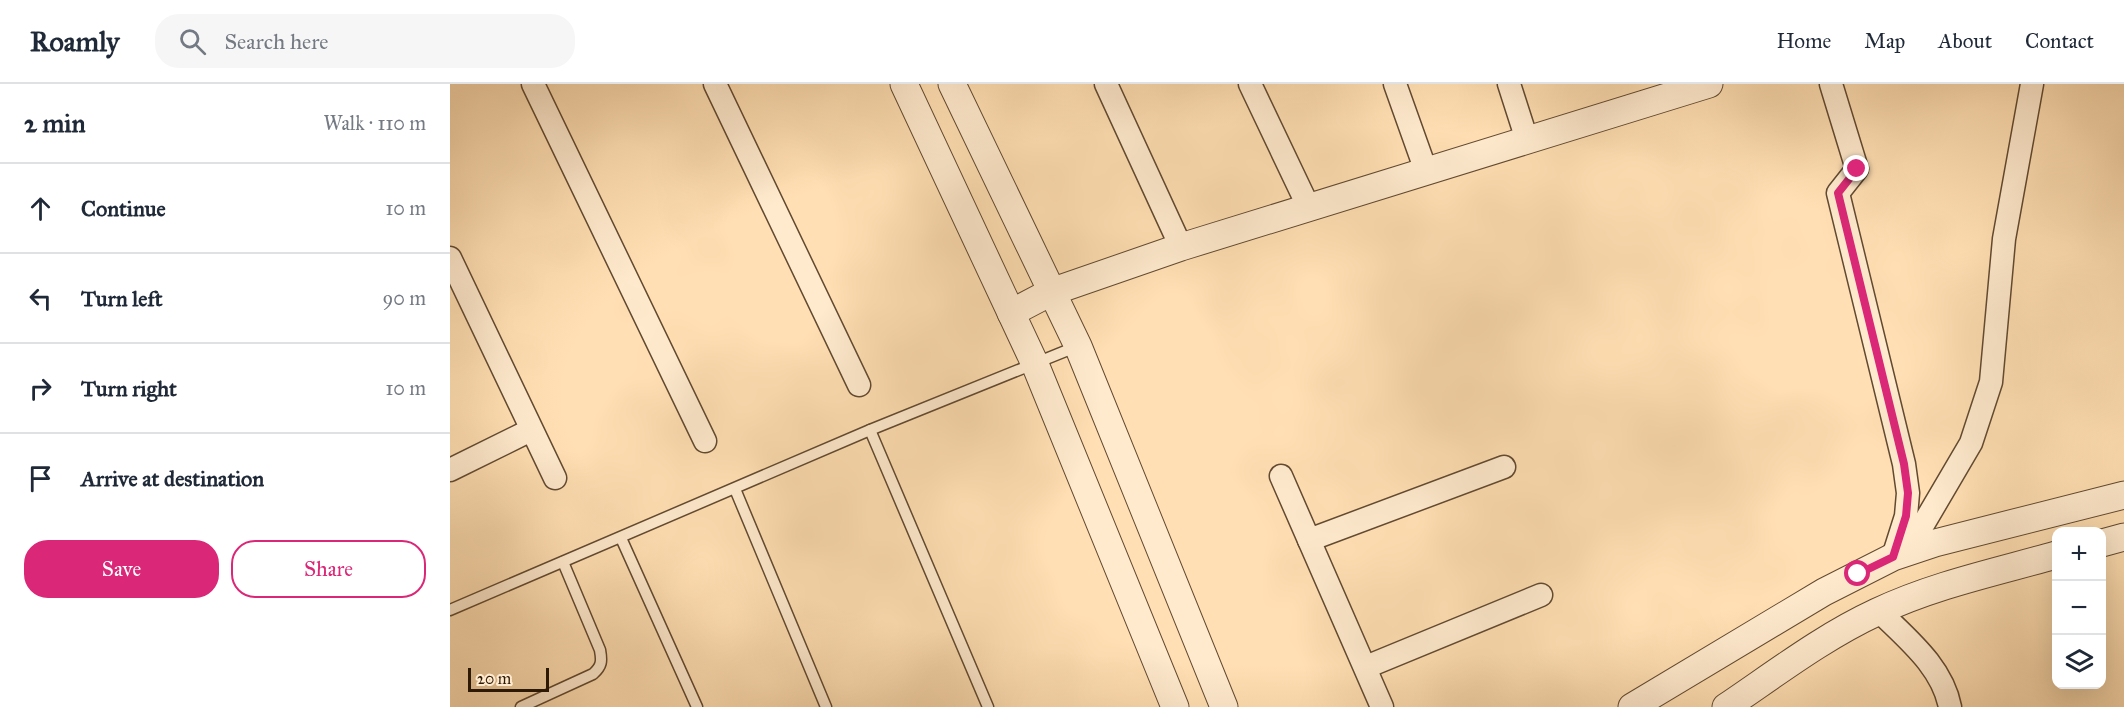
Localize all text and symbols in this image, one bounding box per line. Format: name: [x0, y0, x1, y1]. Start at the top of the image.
search box: [155, 14, 575, 68]
text: Roamly: [30, 24, 119, 59]
icon: search: [176, 25, 209, 58]
text: Search here: [224, 28, 328, 55]
text: Home: [1776, 28, 1831, 54]
text: Map: [1864, 28, 1905, 54]
text: About: [1938, 28, 1992, 54]
text: Contact: [2025, 28, 2094, 54]
text: 2 min: [24, 107, 85, 139]
text: Walk · 110 m: [323, 111, 426, 135]
route end: [1843, 155, 1869, 181]
icon: ahead: [24, 192, 57, 225]
text: Continue: [81, 195, 166, 222]
text: 10 m: [385, 196, 426, 220]
icon: left: [24, 282, 57, 315]
text: Turn left: [81, 285, 163, 312]
text: 90 m: [383, 286, 426, 310]
icon: right: [24, 372, 57, 405]
text: Turn right: [81, 375, 177, 402]
text: 10 m: [385, 376, 426, 400]
icon: arrive: [24, 462, 57, 495]
text: Arrive at destination: [81, 465, 264, 492]
map controls: [2052, 527, 2106, 689]
button: +: [2052, 527, 2106, 581]
button: Save: [24, 540, 219, 598]
button: Share: [231, 540, 426, 598]
route start: [1844, 560, 1870, 586]
button: −: [2052, 581, 2106, 635]
button: layers: [2052, 635, 2106, 689]
scale bar: [468, 665, 549, 692]
text: 20 m: [477, 669, 511, 688]

